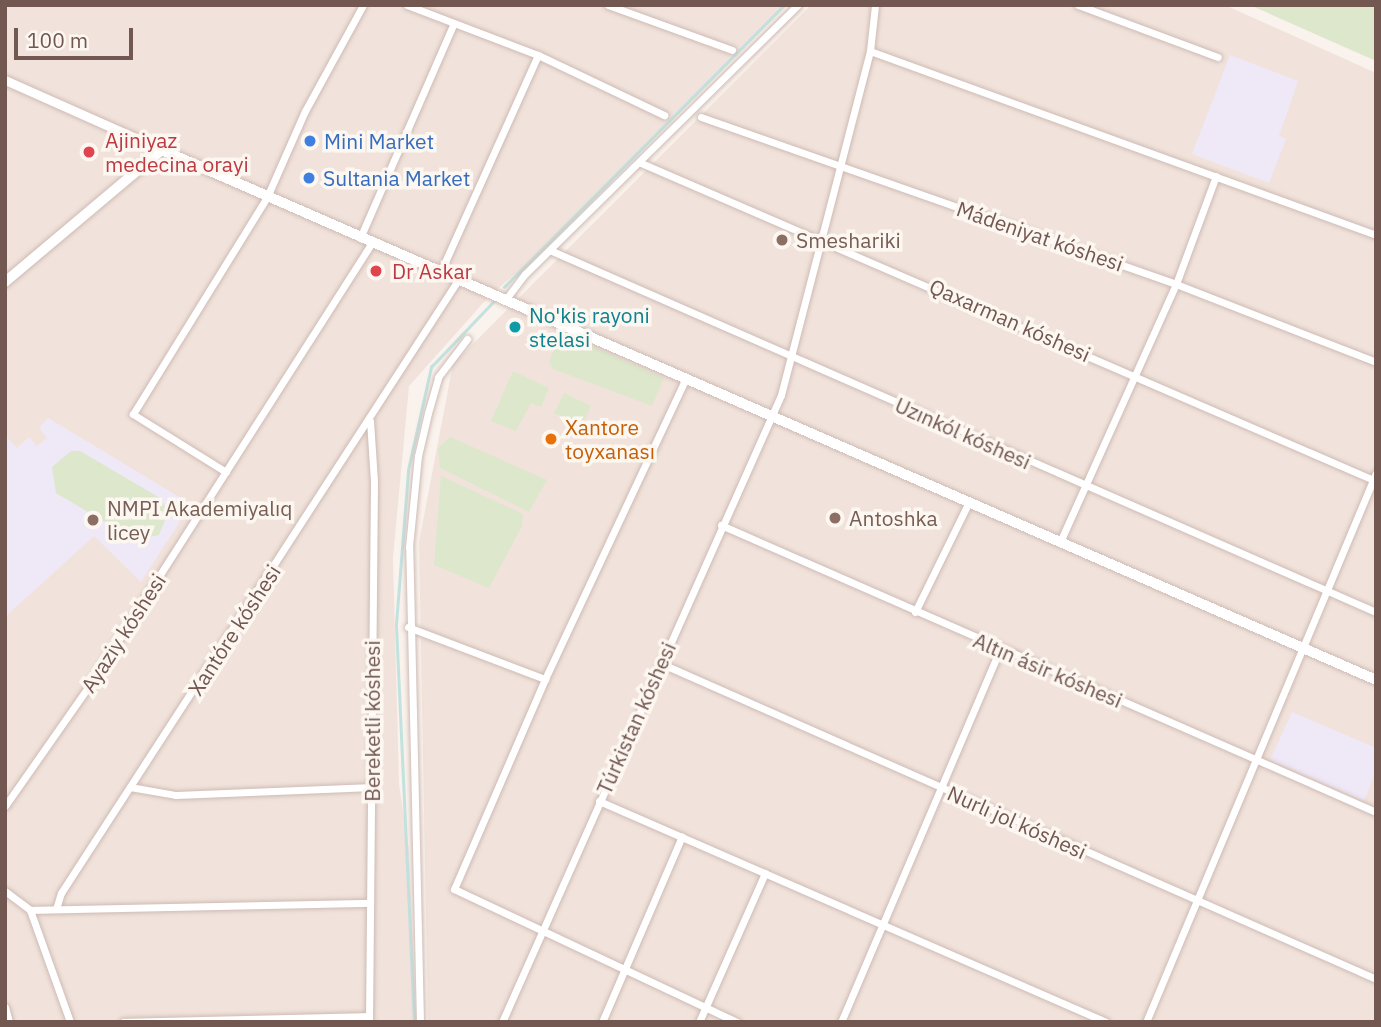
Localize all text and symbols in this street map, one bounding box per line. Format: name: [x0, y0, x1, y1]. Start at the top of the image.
scale bar: [18, 14, 136, 58]
text: 100 m: [27, 26, 88, 54]
place label: Ajiniyaz medecina orayi: [105, 127, 249, 177]
place label: Mini Market: [324, 128, 434, 154]
marker: Mini Market: [302, 133, 318, 149]
marker: Ajiniyaz medecina orayi: [79, 142, 99, 162]
place label: Sultania Market: [323, 165, 470, 191]
marker: Sultania Market: [301, 170, 317, 186]
street label: Mádeniyat kóshesi: [953, 196, 1127, 276]
place label: Smeshariki: [796, 227, 901, 253]
marker: Smeshariki: [774, 232, 790, 248]
place label: Dr Askar: [392, 258, 472, 284]
marker: Dr Askar: [366, 261, 386, 281]
street label: Qaxarman kóshesi: [926, 273, 1094, 367]
place label: No'kis rayoni stelasi: [529, 302, 650, 352]
marker: No'kis rayoni stelasi: [507, 319, 523, 335]
street label: Uzınkól kóshesi: [891, 392, 1035, 474]
place label: Xantore toyxanası: [565, 414, 655, 464]
marker: Xantore toyxanası: [543, 431, 559, 447]
place label: NMPI Akademiyalıq licey: [107, 495, 292, 545]
place label: Antoshka: [849, 505, 938, 531]
marker: Antoshka: [827, 510, 843, 526]
marker: NMPI Akademiyalıq licey: [85, 512, 101, 528]
street label: Xantóre kóshesi: [182, 560, 286, 700]
street label: Ayaziy kóshesi: [75, 569, 171, 697]
street label: Altın ásir kóshesi: [970, 627, 1126, 713]
street label: Túrkistan kóshesi: [591, 638, 681, 798]
street label: Bereketli kóshesi: [359, 640, 385, 802]
street label: Nurlı jol kóshesi: [943, 780, 1091, 864]

